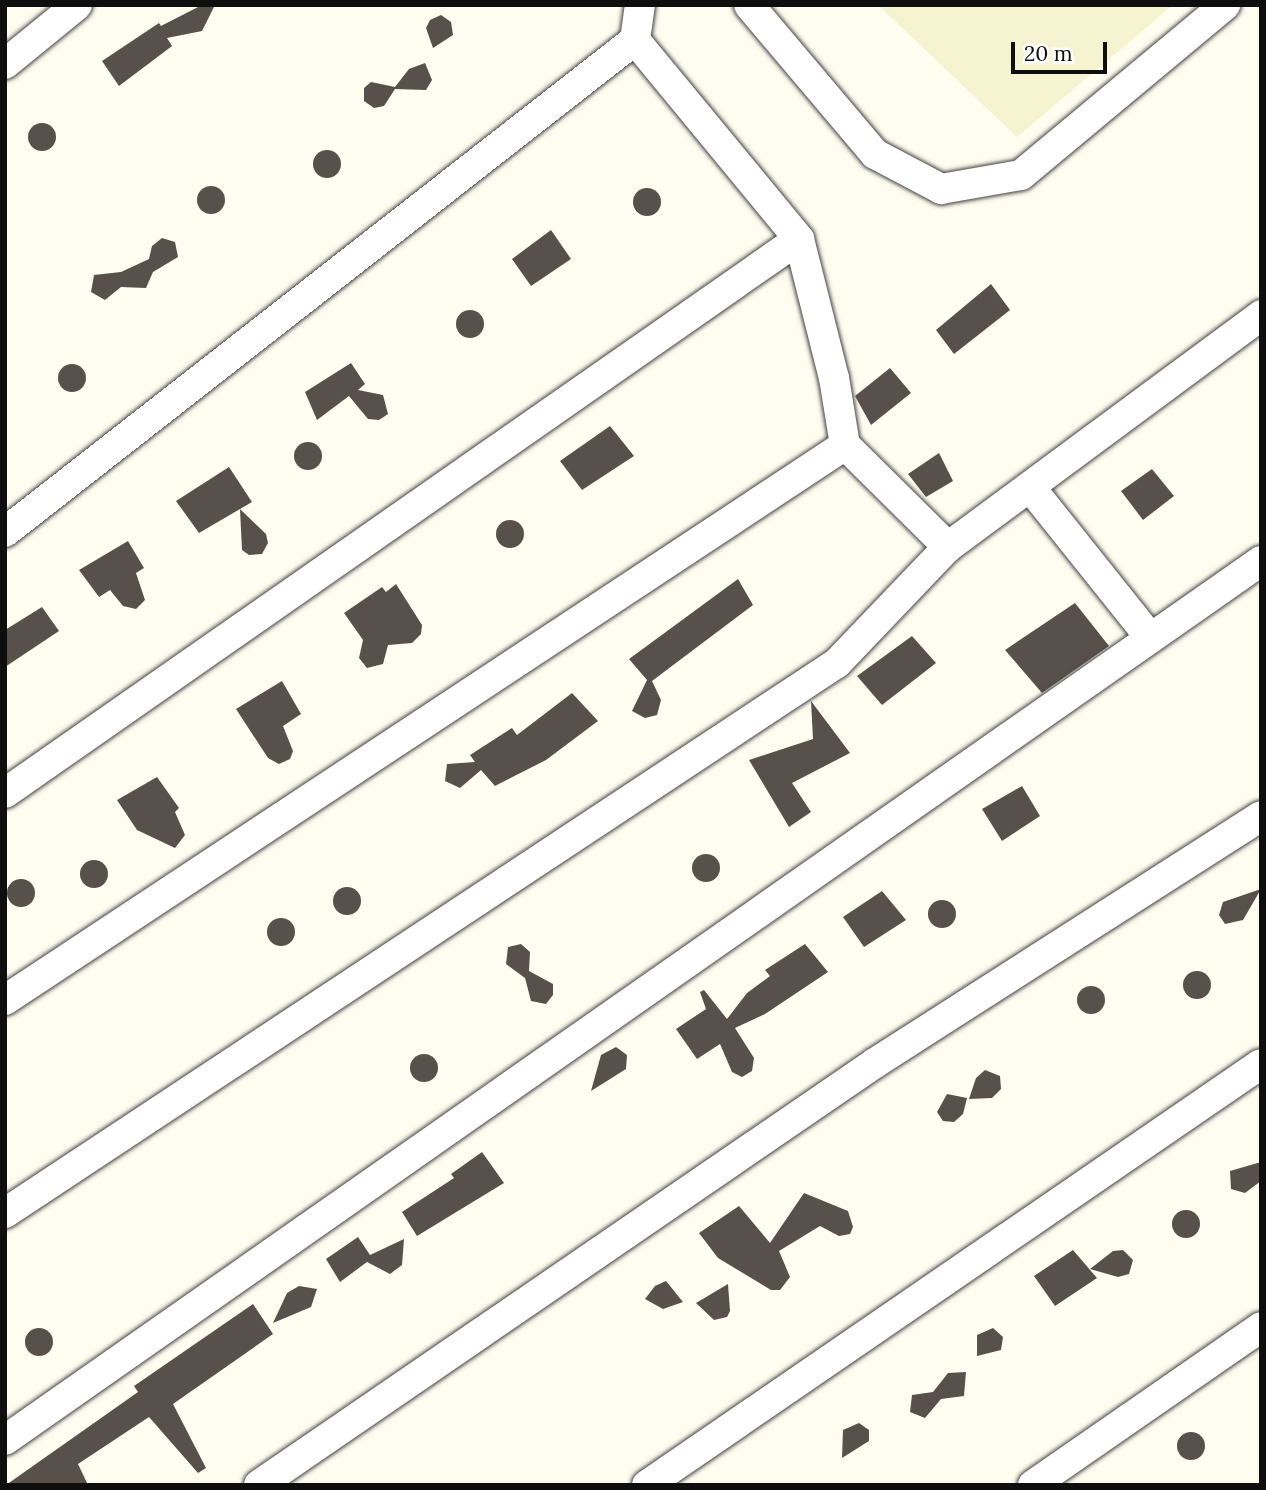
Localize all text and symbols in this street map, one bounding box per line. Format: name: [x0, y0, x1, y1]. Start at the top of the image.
scale bar: [1014, 28, 1110, 72]
text: 20 m: [1024, 40, 1073, 67]

